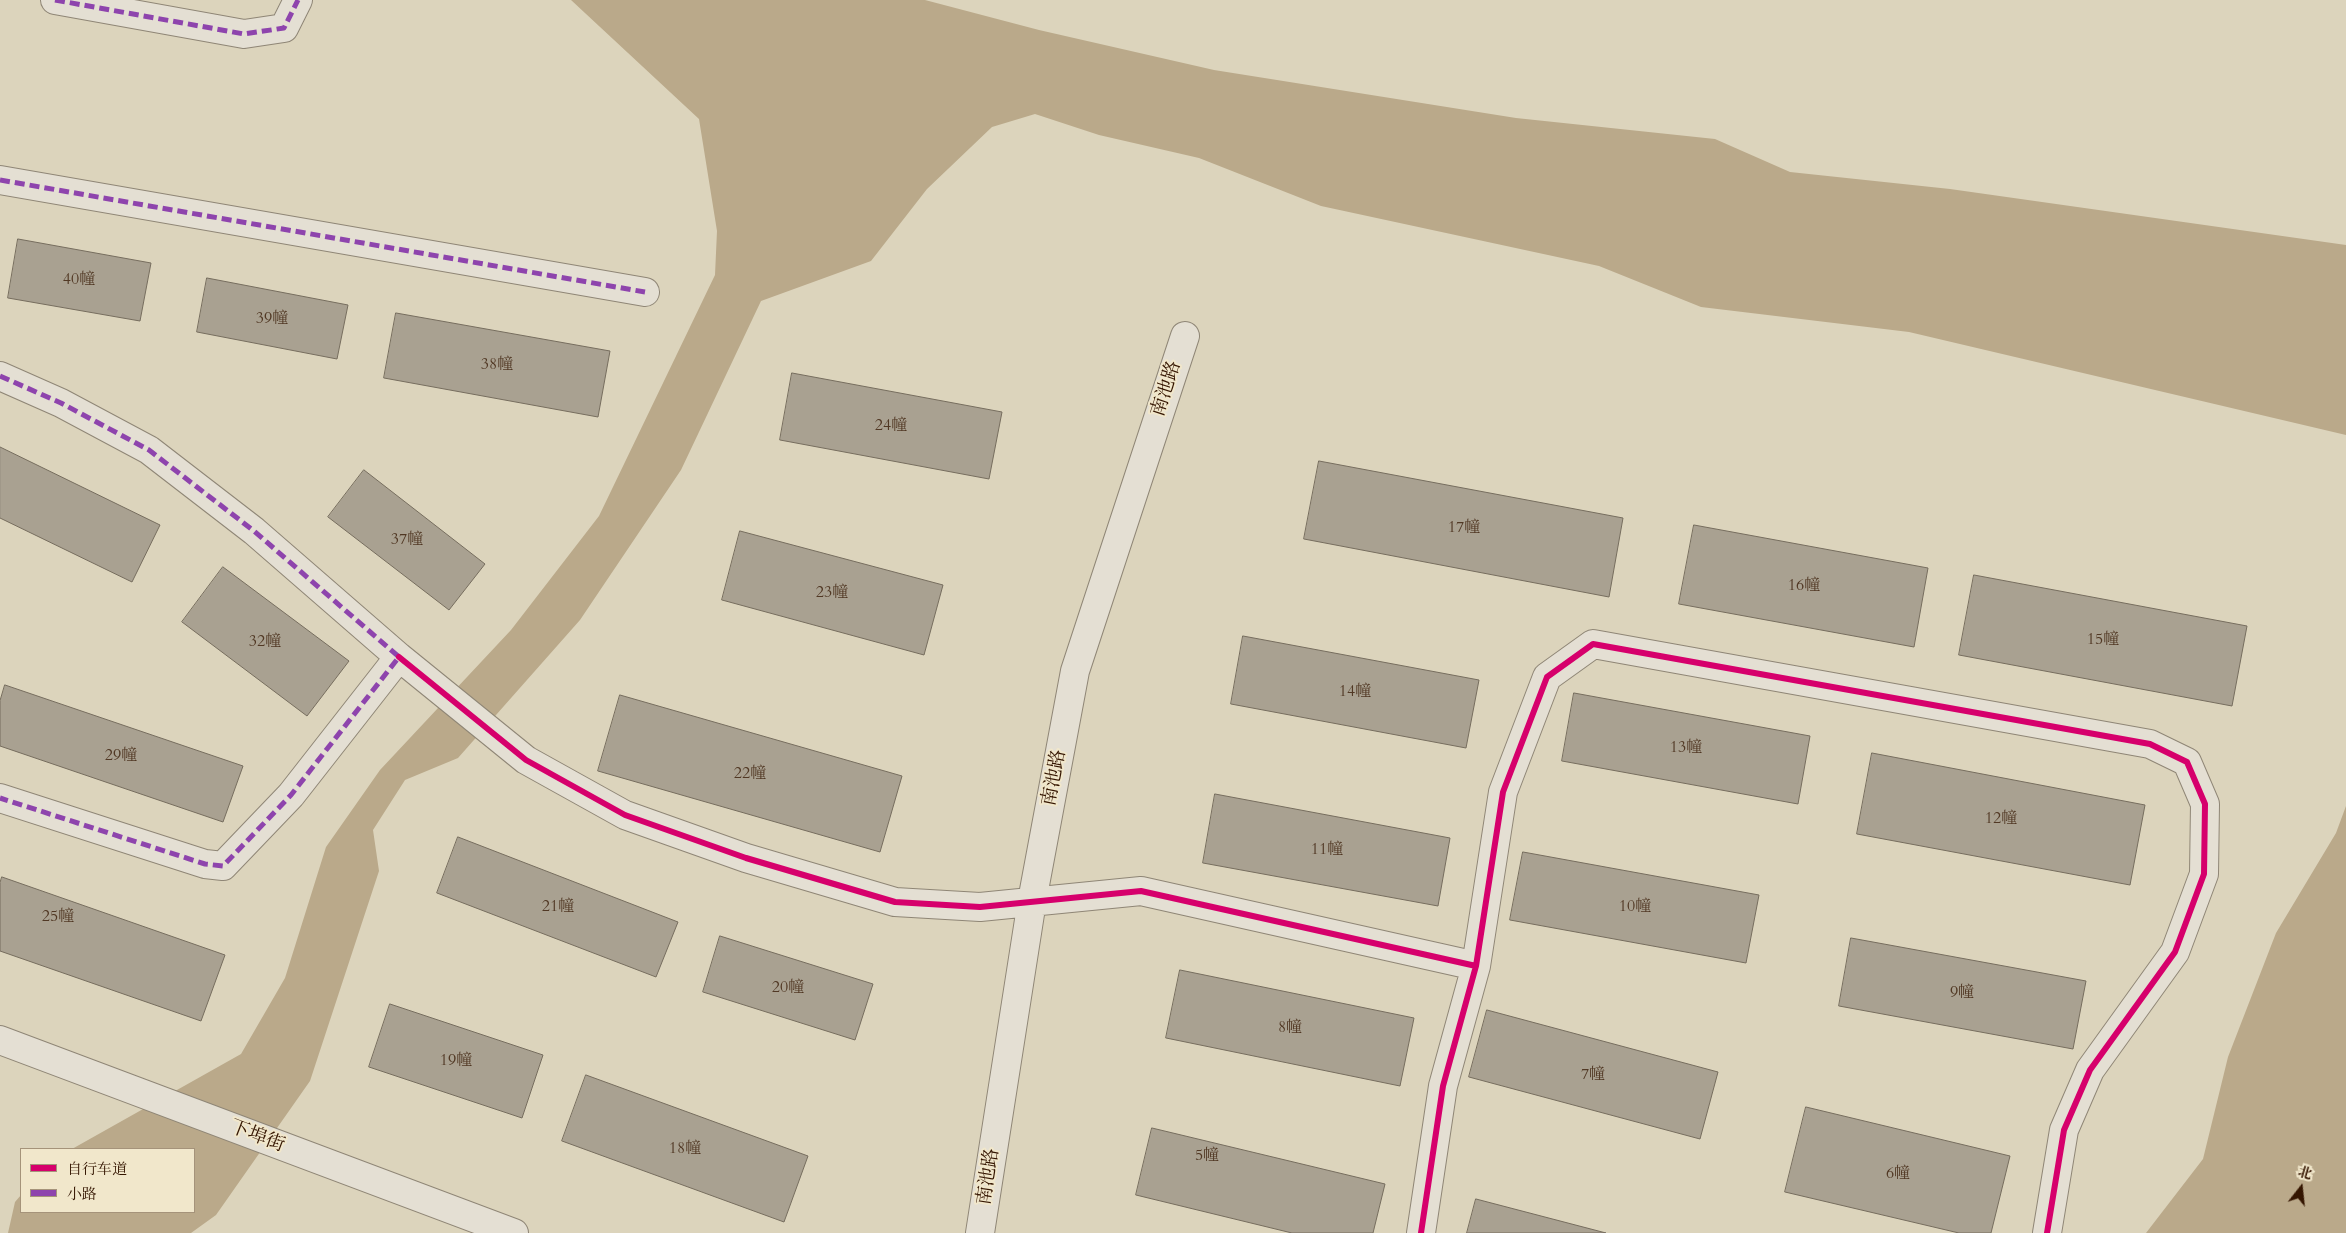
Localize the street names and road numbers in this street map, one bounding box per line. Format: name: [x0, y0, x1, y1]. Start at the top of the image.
street label: 南池路: [1147, 358, 1187, 420]
street label: 南池路: [1038, 748, 1072, 808]
street label: 下埠街: [226, 1116, 288, 1158]
street label: 南池路: [973, 1147, 1005, 1207]

